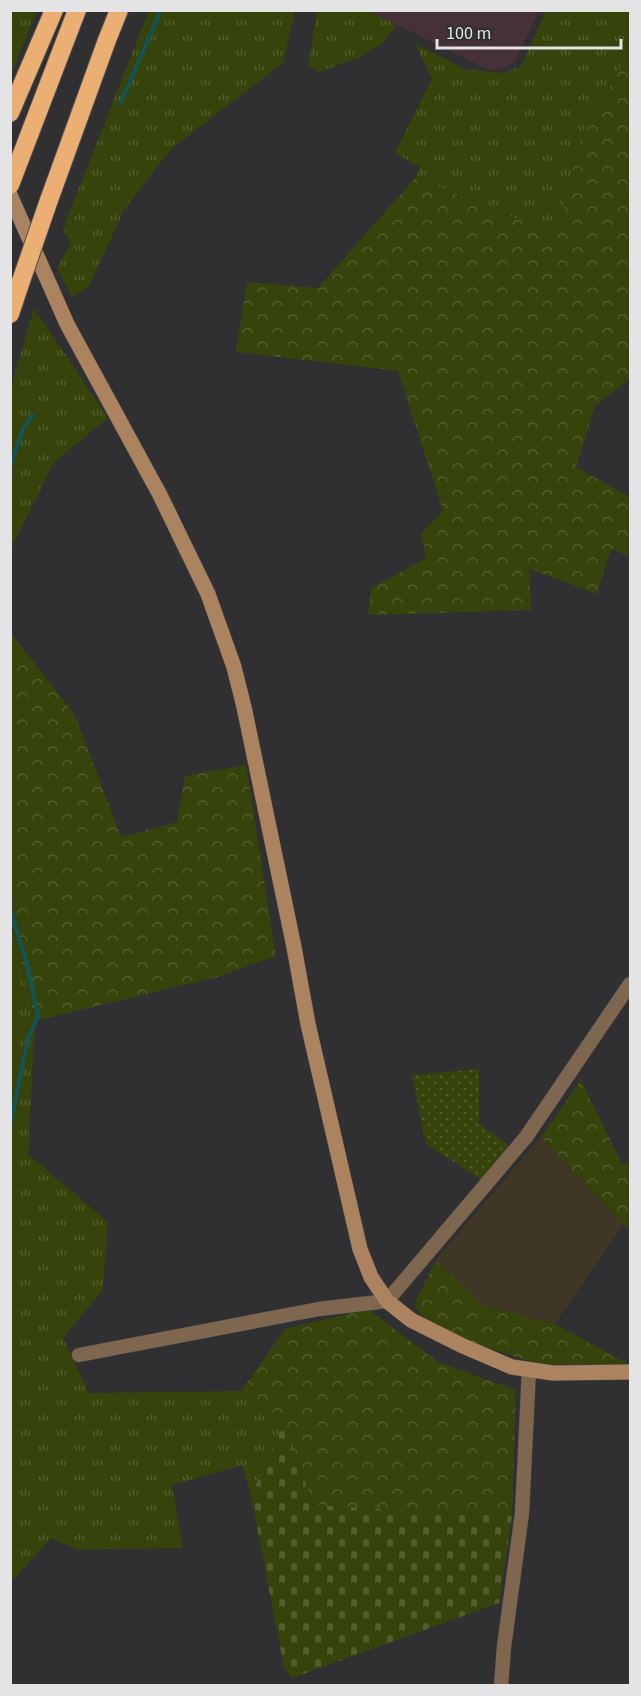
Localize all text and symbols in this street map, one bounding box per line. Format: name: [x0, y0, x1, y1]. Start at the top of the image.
scale bar: [437, 12, 622, 50]
text: 100 m: [446, 21, 491, 46]

